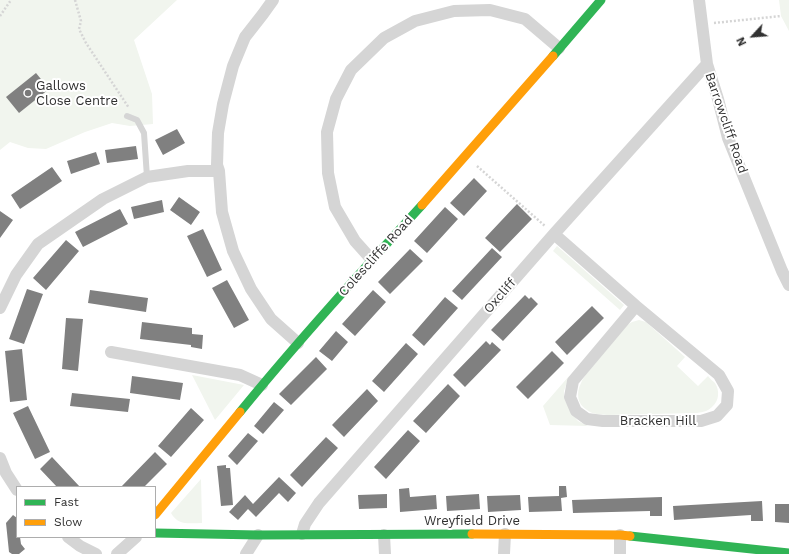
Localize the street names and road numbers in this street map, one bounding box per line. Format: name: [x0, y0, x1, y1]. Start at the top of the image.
street label: Barrowcliff Road: [701, 71, 751, 175]
street label: Colescliffe Road: [336, 212, 416, 300]
street label: Oxcliff: [481, 275, 519, 317]
street label: Bracken Hill: [620, 413, 696, 429]
street label: Wreyfield Drive: [424, 513, 520, 529]

